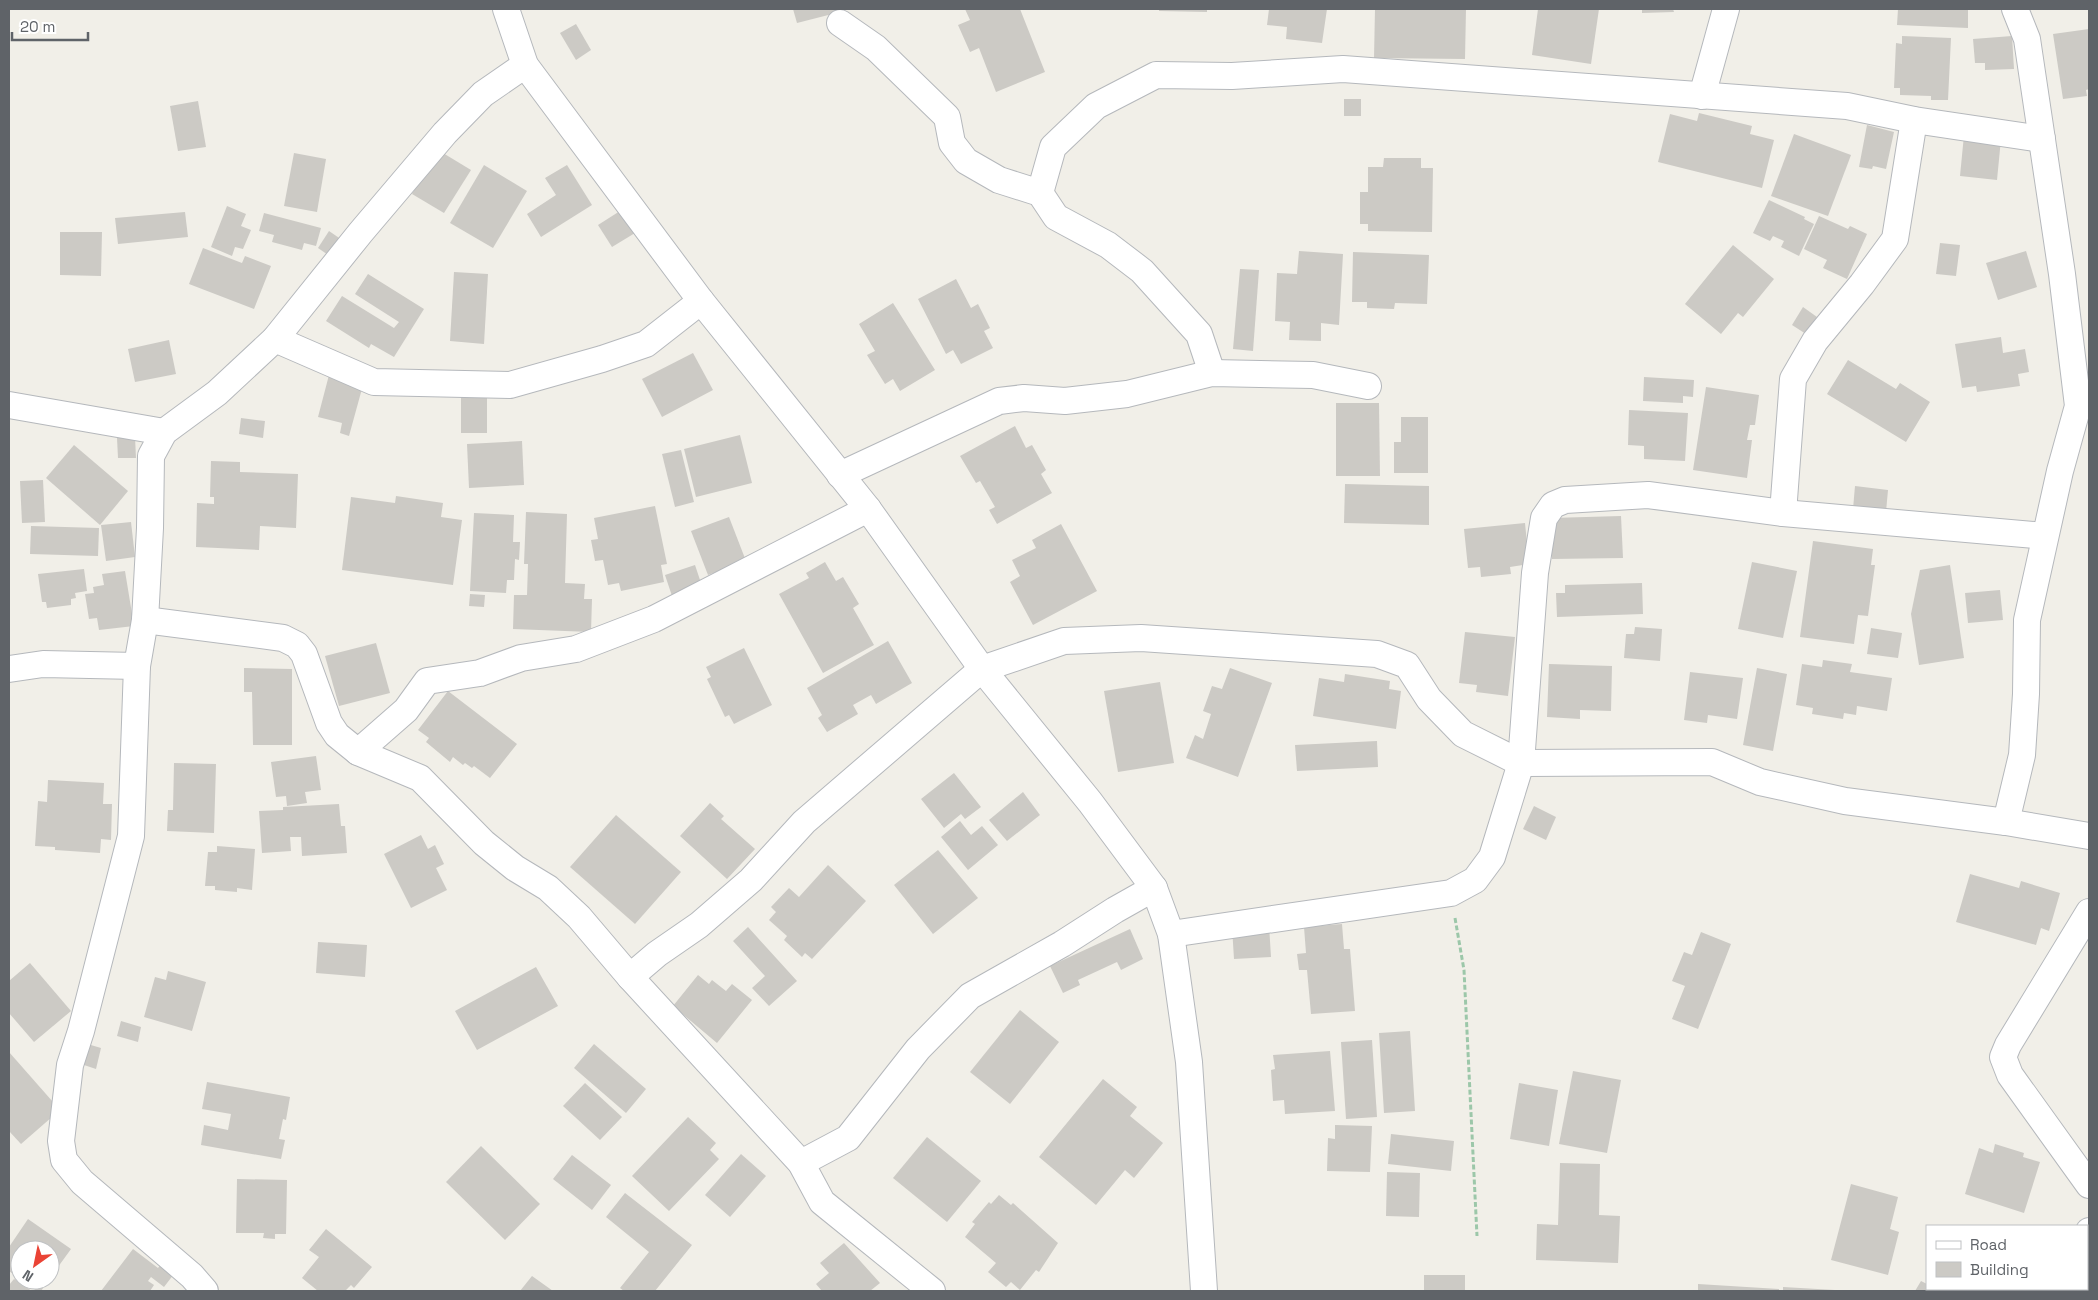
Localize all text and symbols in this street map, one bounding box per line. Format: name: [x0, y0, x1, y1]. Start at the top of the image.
scale bar: [12, 10, 89, 42]
text: 20 m: [20, 17, 55, 36]
legend: [1926, 1225, 2088, 1290]
text: Road: [1970, 1235, 2007, 1254]
north arrow: [10, 1240, 60, 1290]
text: Building: [1970, 1260, 2029, 1279]
text: N: [19, 1266, 37, 1286]

